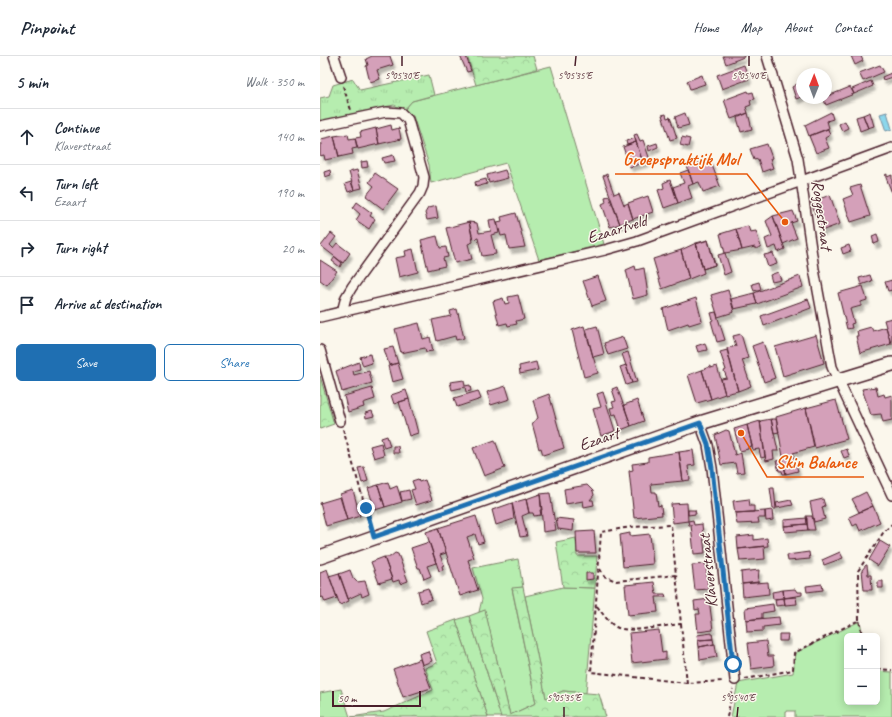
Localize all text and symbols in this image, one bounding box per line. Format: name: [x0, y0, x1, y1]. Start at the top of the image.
text: Pinpoint: [20, 16, 74, 40]
text: Home: [693, 19, 719, 36]
text: Map: [741, 19, 762, 36]
text: About: [784, 19, 812, 36]
text: Contact: [834, 19, 872, 36]
north arrow: [796, 68, 832, 104]
text: 5°05'30"E: [385, 69, 421, 82]
text: 5°05'35"E: [558, 69, 594, 82]
text: 5°05'40"E: [732, 69, 768, 82]
text: 5 min: [16, 72, 48, 93]
text: Walk · 350 m: [245, 74, 304, 90]
text: Continue: [54, 119, 99, 138]
icon: ahead: [16, 126, 38, 148]
text: 140 m: [276, 129, 304, 145]
text: Klaverstraat: [54, 138, 110, 154]
callout: Groepspraktijk Mol: [615, 144, 747, 174]
text: Groepspraktijk Mol: [623, 148, 743, 170]
text: Turn left: [54, 175, 97, 194]
street label: Roggestraat: [807, 179, 838, 254]
icon: left: [16, 182, 38, 204]
text: 190 m: [276, 185, 304, 201]
text: Ezaart: [54, 194, 85, 210]
street label: Ezaartveld: [585, 209, 652, 248]
icon: right: [16, 238, 38, 260]
text: Turn right: [54, 239, 107, 258]
text: 20 m: [282, 241, 304, 257]
icon: arrive: [16, 294, 38, 316]
text: Arrive at destination: [54, 295, 161, 314]
button: Save: [16, 344, 156, 381]
button: Share: [164, 344, 304, 381]
street label: Ezaart: [576, 422, 624, 456]
callout: Skin Balance: [767, 447, 864, 477]
text: Skin Balance: [776, 451, 858, 473]
route end: [357, 499, 375, 517]
street label: Klaverstraat: [693, 531, 722, 609]
map controls: [844, 633, 880, 705]
button: +: [844, 633, 880, 669]
route start: [724, 655, 742, 673]
button: −: [844, 669, 880, 705]
scale bar: [332, 689, 421, 708]
text: 50 m: [338, 691, 357, 705]
text: 5°05'35"E: [547, 691, 583, 704]
text: 5°05'40"E: [721, 691, 757, 704]

